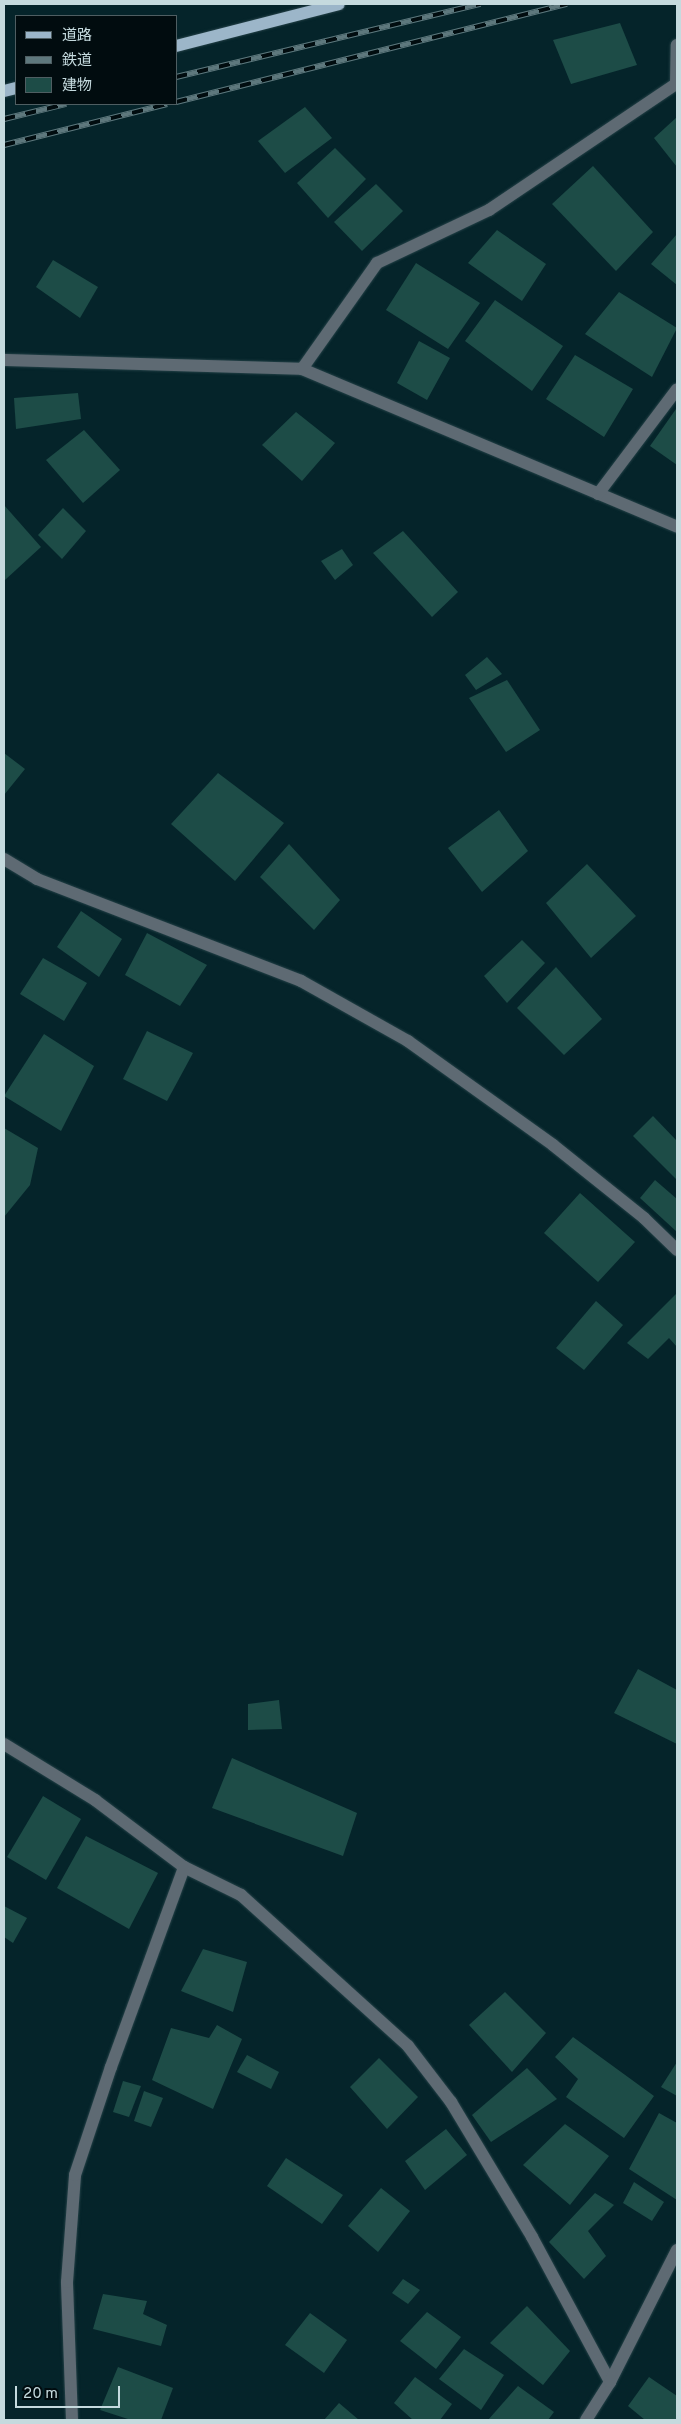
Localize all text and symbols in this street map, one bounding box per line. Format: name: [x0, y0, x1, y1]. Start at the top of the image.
legend: [15, 15, 178, 105]
text: 道路: [62, 27, 92, 46]
text: 鉄道: [62, 52, 92, 71]
text: 建物: [62, 77, 92, 96]
scale bar: [18, 2376, 122, 2408]
text: 20 m: [23, 2385, 58, 2404]

